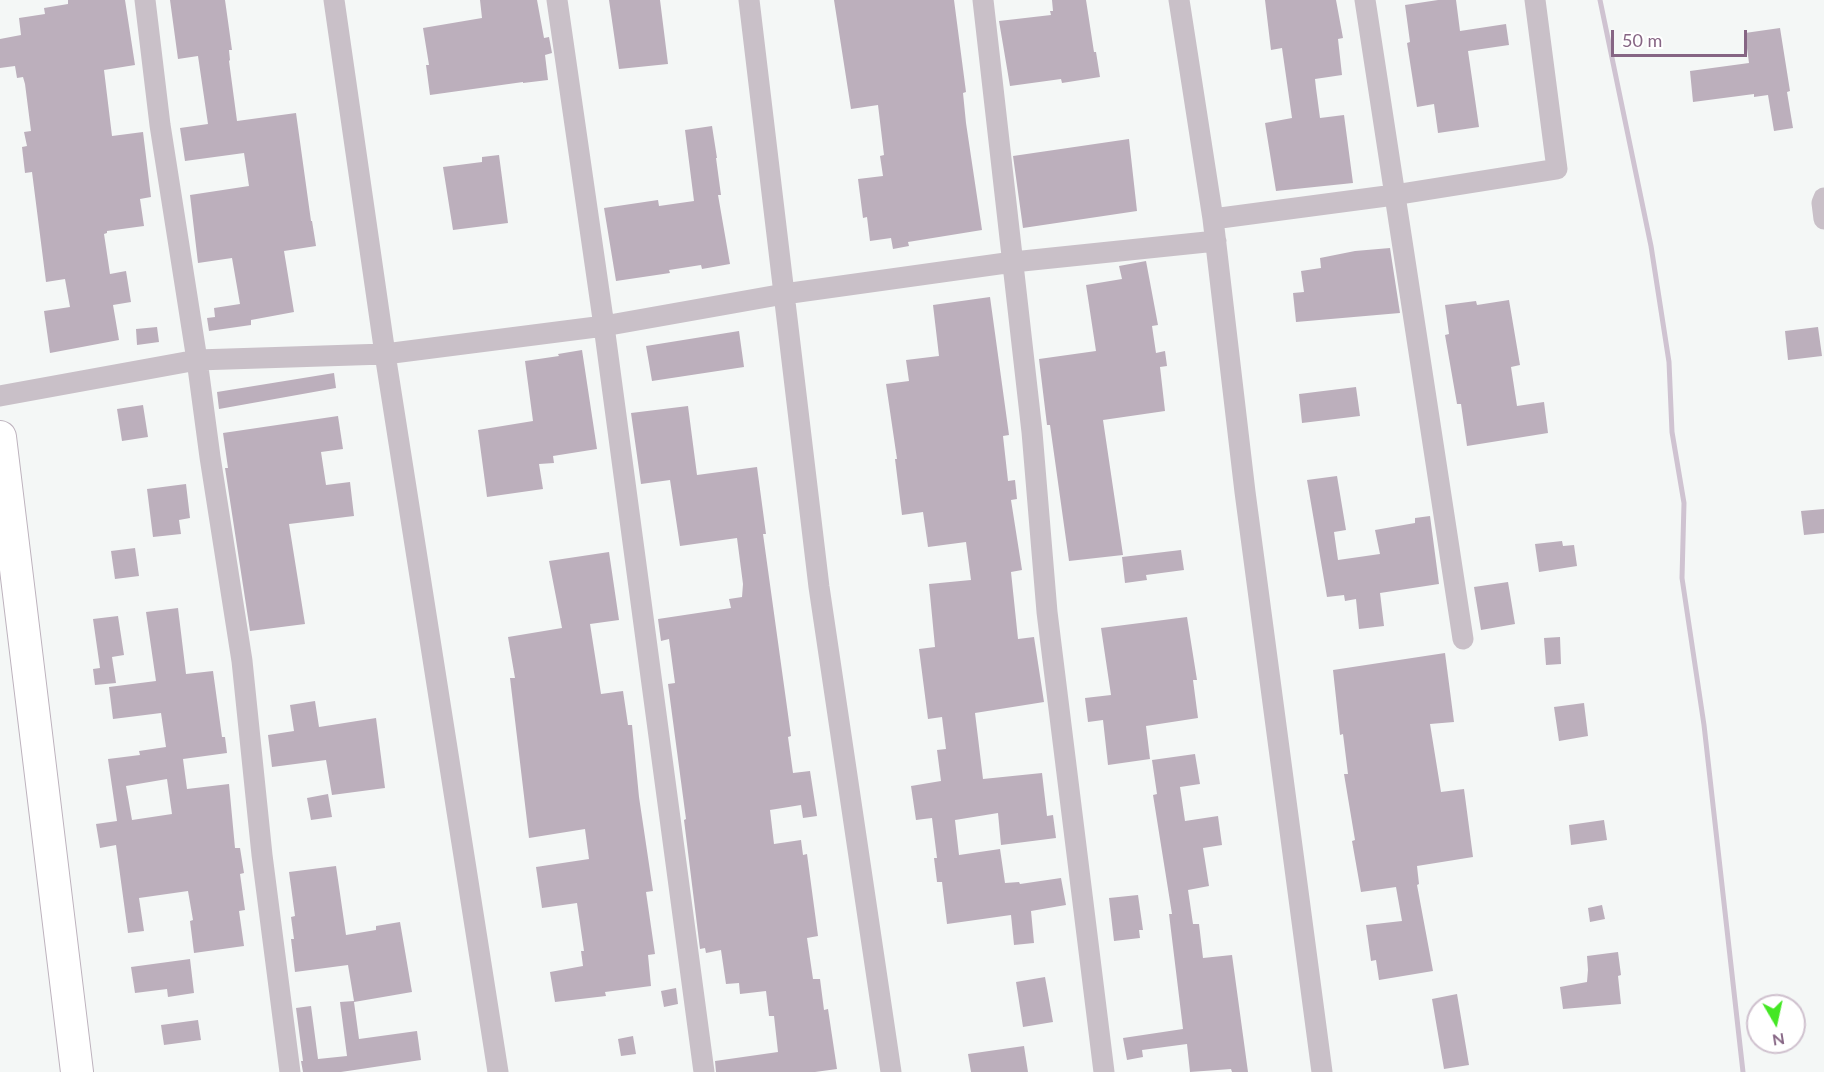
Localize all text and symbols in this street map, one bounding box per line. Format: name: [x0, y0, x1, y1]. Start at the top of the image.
scale bar: [1614, 18, 1750, 56]
text: 50 m: [1622, 29, 1662, 51]
north arrow: [1746, 994, 1806, 1054]
text: N: [1771, 1030, 1786, 1051]

